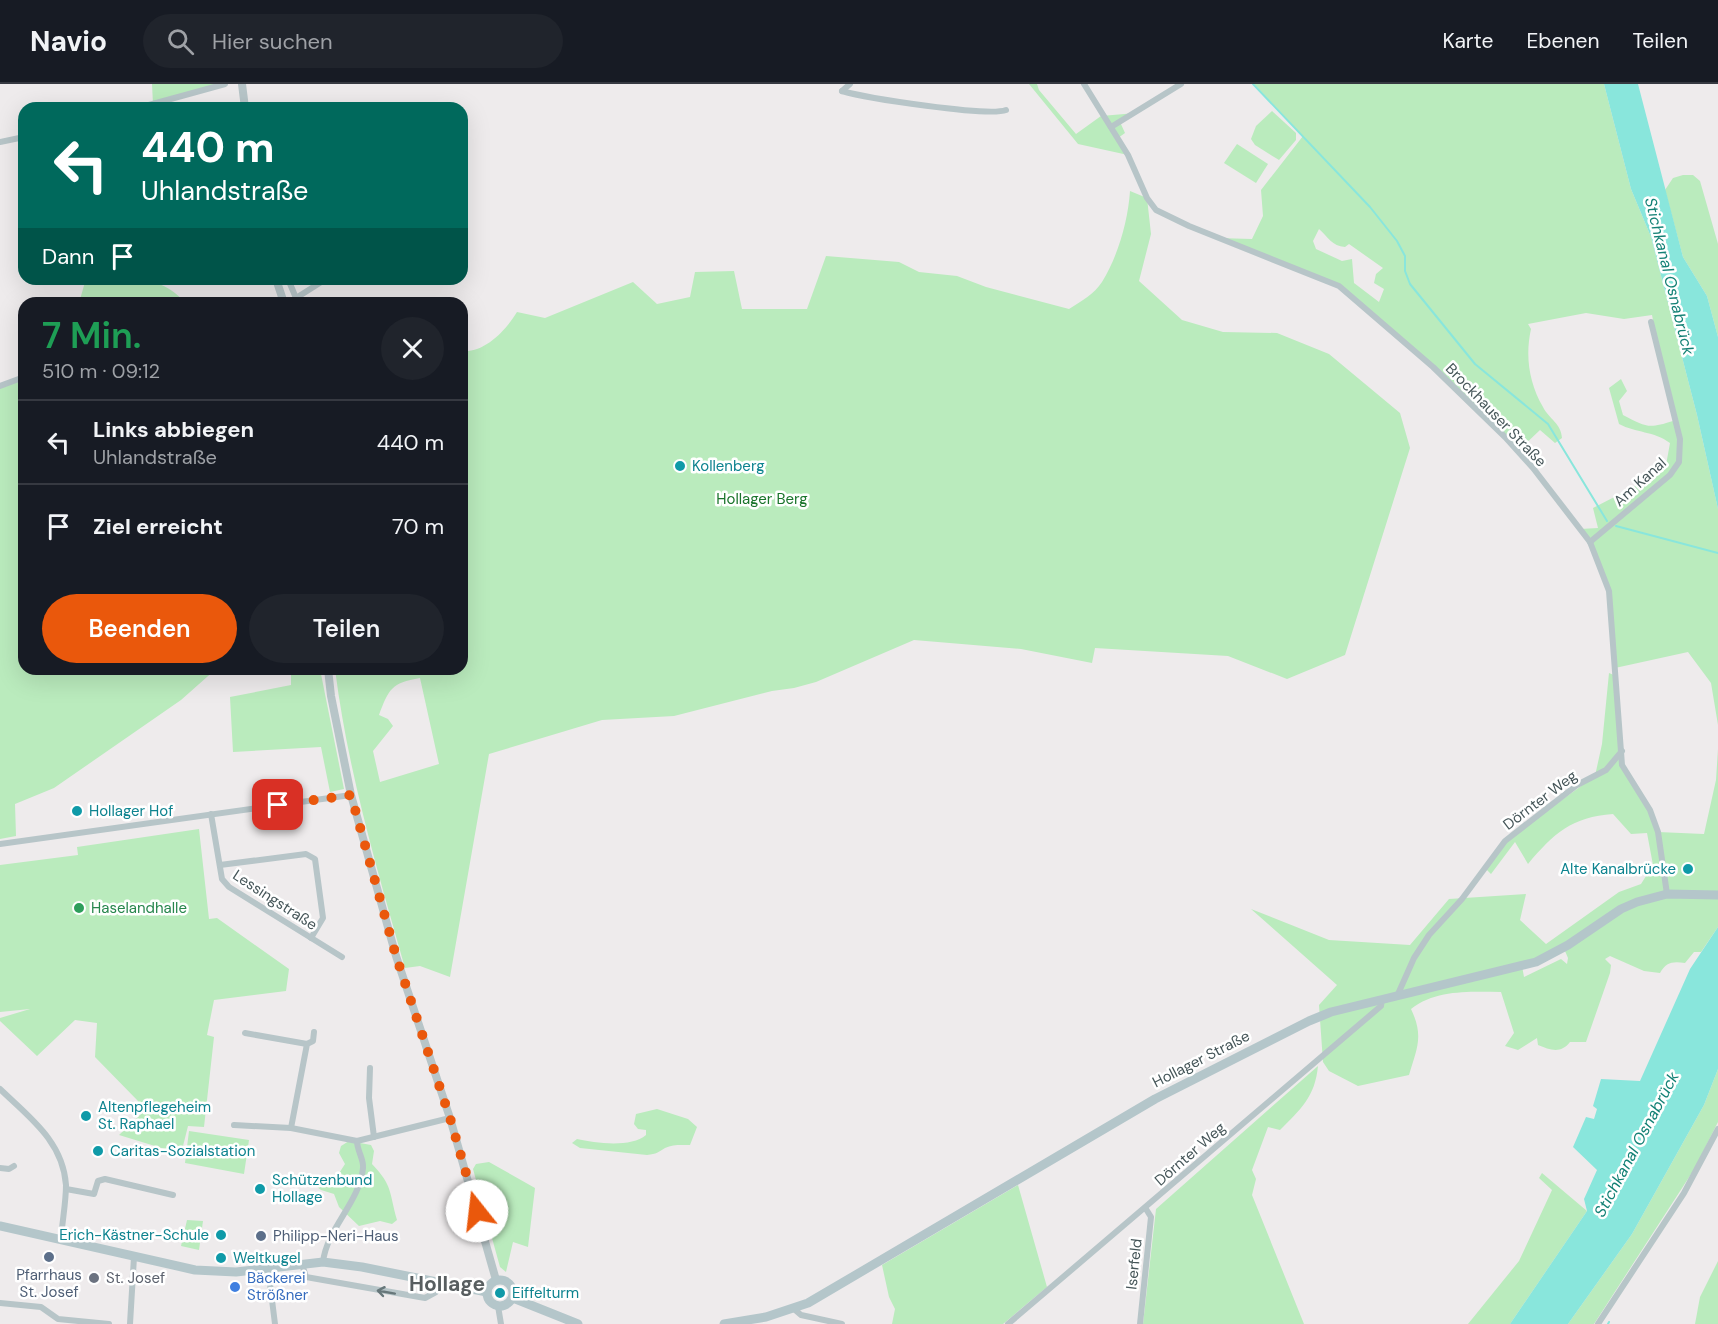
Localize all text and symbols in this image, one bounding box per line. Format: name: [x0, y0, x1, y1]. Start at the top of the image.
search box: [143, 14, 563, 68]
text: Navio: [30, 23, 107, 60]
icon: search: [164, 25, 197, 58]
text: Hier suchen: [212, 27, 333, 56]
text: Karte: [1443, 27, 1493, 55]
text: Ebenen: [1526, 27, 1599, 55]
text: Teilen: [1632, 27, 1688, 55]
text: 440 m: [141, 120, 275, 175]
icon: left: [42, 126, 120, 204]
text: Uhlandstraße: [141, 173, 308, 208]
water label: Stichkanal Osnabrück: [1640, 195, 1699, 358]
icon: arrive: [106, 240, 139, 273]
text: Dann: [42, 242, 94, 271]
text: 7 Min.: [42, 312, 141, 359]
button: close: [381, 317, 444, 380]
text: 510 m · 09:12: [42, 358, 160, 384]
street label: Brockhauser Straße: [1441, 359, 1551, 471]
text: Links abbiegen: [93, 415, 254, 444]
icon: left: [42, 426, 75, 459]
text: 440 m: [377, 428, 444, 457]
text: Uhlandstraße: [93, 444, 217, 470]
street label: Am Kanal: [1610, 453, 1670, 511]
place label: Kollenberg: [692, 456, 765, 476]
marker: Kollenberg: [673, 459, 687, 473]
park label: Hollager Berg: [716, 489, 808, 509]
icon: arrive: [42, 510, 75, 543]
text: Ziel erreicht: [93, 512, 223, 541]
text: 70 m: [392, 512, 444, 541]
button: Beenden: [42, 594, 237, 663]
button: Teilen: [249, 594, 444, 663]
street label: Dörnter Weg: [1499, 766, 1581, 834]
pin: [252, 779, 303, 830]
icon: arrive: [261, 788, 294, 821]
place label: Hollager Hof: [89, 801, 173, 821]
marker: Hollager Hof: [70, 804, 84, 818]
place label: Alte Kanalbrücke: [1560, 859, 1676, 879]
marker: Alte Kanalbrücke: [1681, 862, 1695, 876]
street label: Lessingstraße: [229, 865, 321, 935]
place label: Haselandhalle: [91, 898, 187, 918]
marker: Haselandhalle: [72, 901, 86, 915]
street label: Hollager Straße: [1149, 1026, 1253, 1092]
water label: Stichkanal Osnabrück: [1589, 1067, 1684, 1220]
place label: Altenpflegeheim St. Raphael: [98, 1097, 211, 1134]
marker: Altenpflegeheim St. Raphael: [79, 1109, 93, 1123]
street label: Dörnter Weg: [1150, 1118, 1230, 1190]
place label: Caritas-Sozialstation: [110, 1141, 255, 1161]
marker: Caritas-Sozialstation: [91, 1144, 105, 1158]
place label: Schützenbund Hollage: [272, 1170, 372, 1207]
position arrow: [445, 1179, 509, 1243]
marker: Schützenbund Hollage: [253, 1182, 267, 1196]
place label: Erich-Kästner-Schule: [59, 1225, 209, 1245]
place label: Philipp-Neri-Haus: [273, 1226, 398, 1246]
marker: Erich-Kästner-Schule: [214, 1228, 228, 1242]
marker: Philipp-Neri-Haus: [254, 1229, 268, 1243]
street label: Iserfeld: [1121, 1238, 1147, 1290]
place label: Weltkugel: [233, 1248, 301, 1268]
marker: Pfarrhaus St. Josef: [42, 1250, 56, 1264]
marker: Weltkugel: [214, 1251, 228, 1265]
place label: Pfarrhaus St. Josef: [16, 1265, 82, 1302]
place label: St. Josef: [106, 1268, 165, 1288]
place label: Bäckerei Strößner: [247, 1268, 309, 1305]
district label: Hollage: [409, 1270, 485, 1298]
marker: St. Josef: [87, 1271, 101, 1285]
marker: Bäckerei Strößner: [228, 1280, 242, 1294]
place label: Eiffelturm: [512, 1283, 579, 1303]
one-way arrow: [377, 1286, 397, 1297]
marker: Eiffelturm: [493, 1286, 507, 1300]

